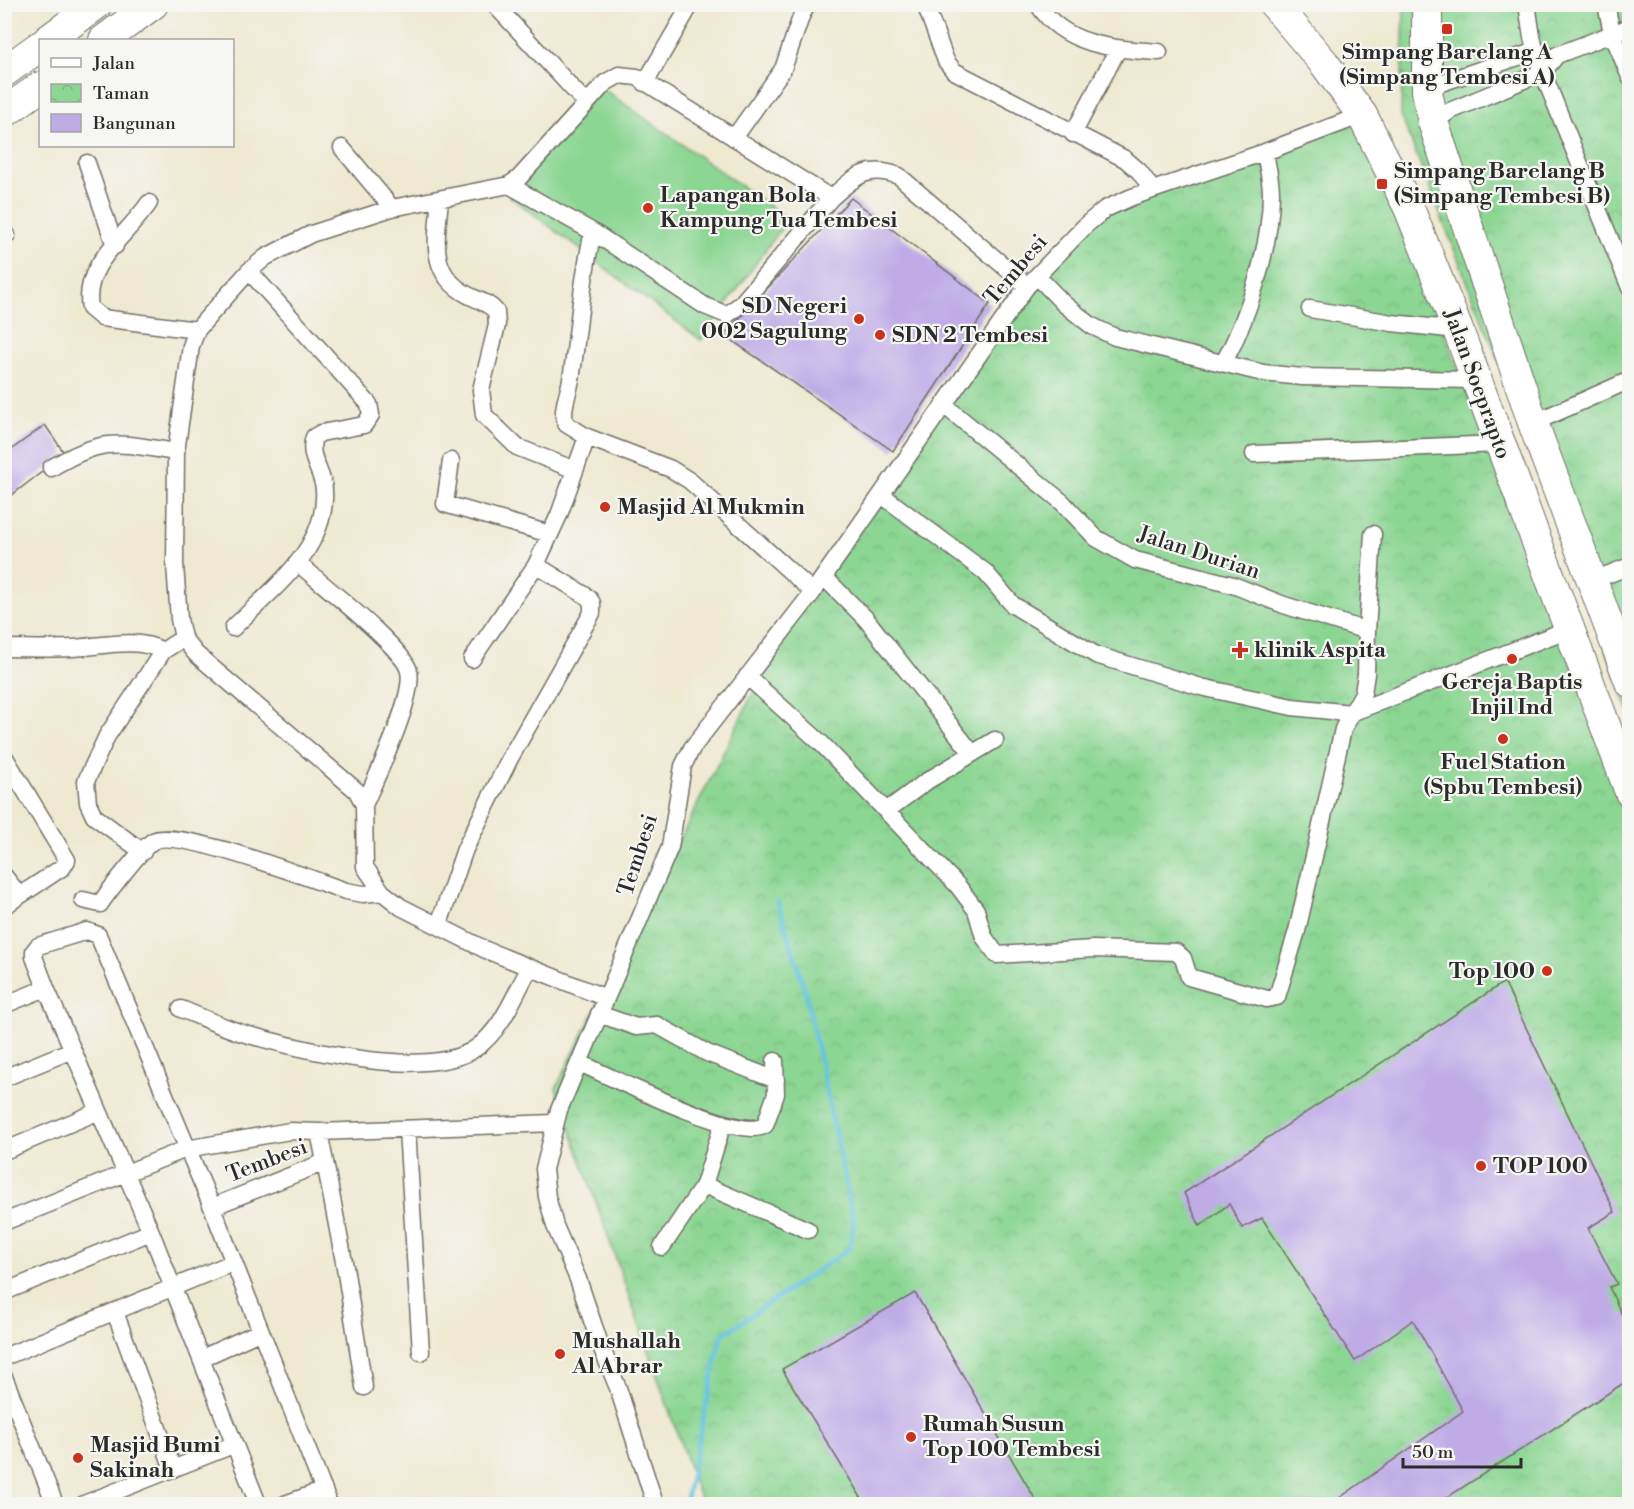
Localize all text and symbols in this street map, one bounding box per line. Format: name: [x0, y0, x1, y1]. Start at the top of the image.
marker: Simpang Barelang A (Simpang Tembesi A): [1440, 22, 1454, 36]
legend: [39, 39, 234, 147]
place label: Simpang Barelang A (Simpang Tembesi A): [1339, 39, 1555, 91]
text: Jalan: [92, 52, 135, 75]
text: Taman: [93, 82, 150, 105]
text: Bangunan: [92, 112, 176, 135]
place label: Simpang Barelang B (Simpang Tembesi B): [1394, 158, 1610, 210]
marker: Simpang Barelang B (Simpang Tembesi B): [1375, 177, 1389, 191]
place label: Lapangan Bola Kampung Tua Tembesi: [660, 182, 897, 234]
marker: Lapangan Bola Kampung Tua Tembesi: [641, 201, 655, 215]
street label: Tembesi: [979, 229, 1053, 311]
place label: SD Negeri 002 Sagulung: [701, 293, 848, 345]
street label: Jalan Soeprapto: [1437, 304, 1517, 463]
marker: SD Negeri 002 Sagulung: [852, 312, 866, 326]
place label: SDN 2 Tembesi: [892, 322, 1048, 349]
marker: SDN 2 Tembesi: [873, 328, 887, 342]
place label: Masjid Al Mukmin: [617, 494, 805, 521]
marker: Masjid Al Mukmin: [598, 500, 612, 514]
street label: Jalan Durian: [1134, 520, 1263, 585]
place label: klinik Aspita: [1254, 637, 1387, 664]
marker: klinik Aspita: [1231, 641, 1249, 659]
marker: Gereja Baptis Injil Ind: [1505, 652, 1519, 666]
place label: Gereja Baptis Injil Ind: [1442, 669, 1582, 721]
marker: Fuel Station (Spbu Tembesi): [1496, 732, 1510, 746]
place label: Fuel Station (Spbu Tembesi): [1424, 749, 1583, 801]
street label: Tembesi: [612, 811, 664, 899]
place label: Top 100: [1449, 958, 1535, 985]
marker: Top 100: [1540, 964, 1554, 978]
street label: Tembesi: [223, 1133, 311, 1189]
place label: TOP 100: [1493, 1153, 1588, 1180]
marker: TOP 100: [1474, 1159, 1488, 1173]
place label: Mushallah Al Abrar: [571, 1328, 681, 1380]
marker: Mushallah Al Abrar: [553, 1347, 567, 1361]
place label: Rumah Susun Top 100 Tembesi: [923, 1411, 1100, 1463]
marker: Rumah Susun Top 100 Tembesi: [904, 1430, 918, 1444]
scale bar: [1403, 1431, 1522, 1469]
place label: Masjid Bumi Sakinah: [90, 1432, 220, 1484]
text: 50 m: [1412, 1441, 1454, 1464]
marker: Masjid Bumi Sakinah: [71, 1451, 85, 1465]

